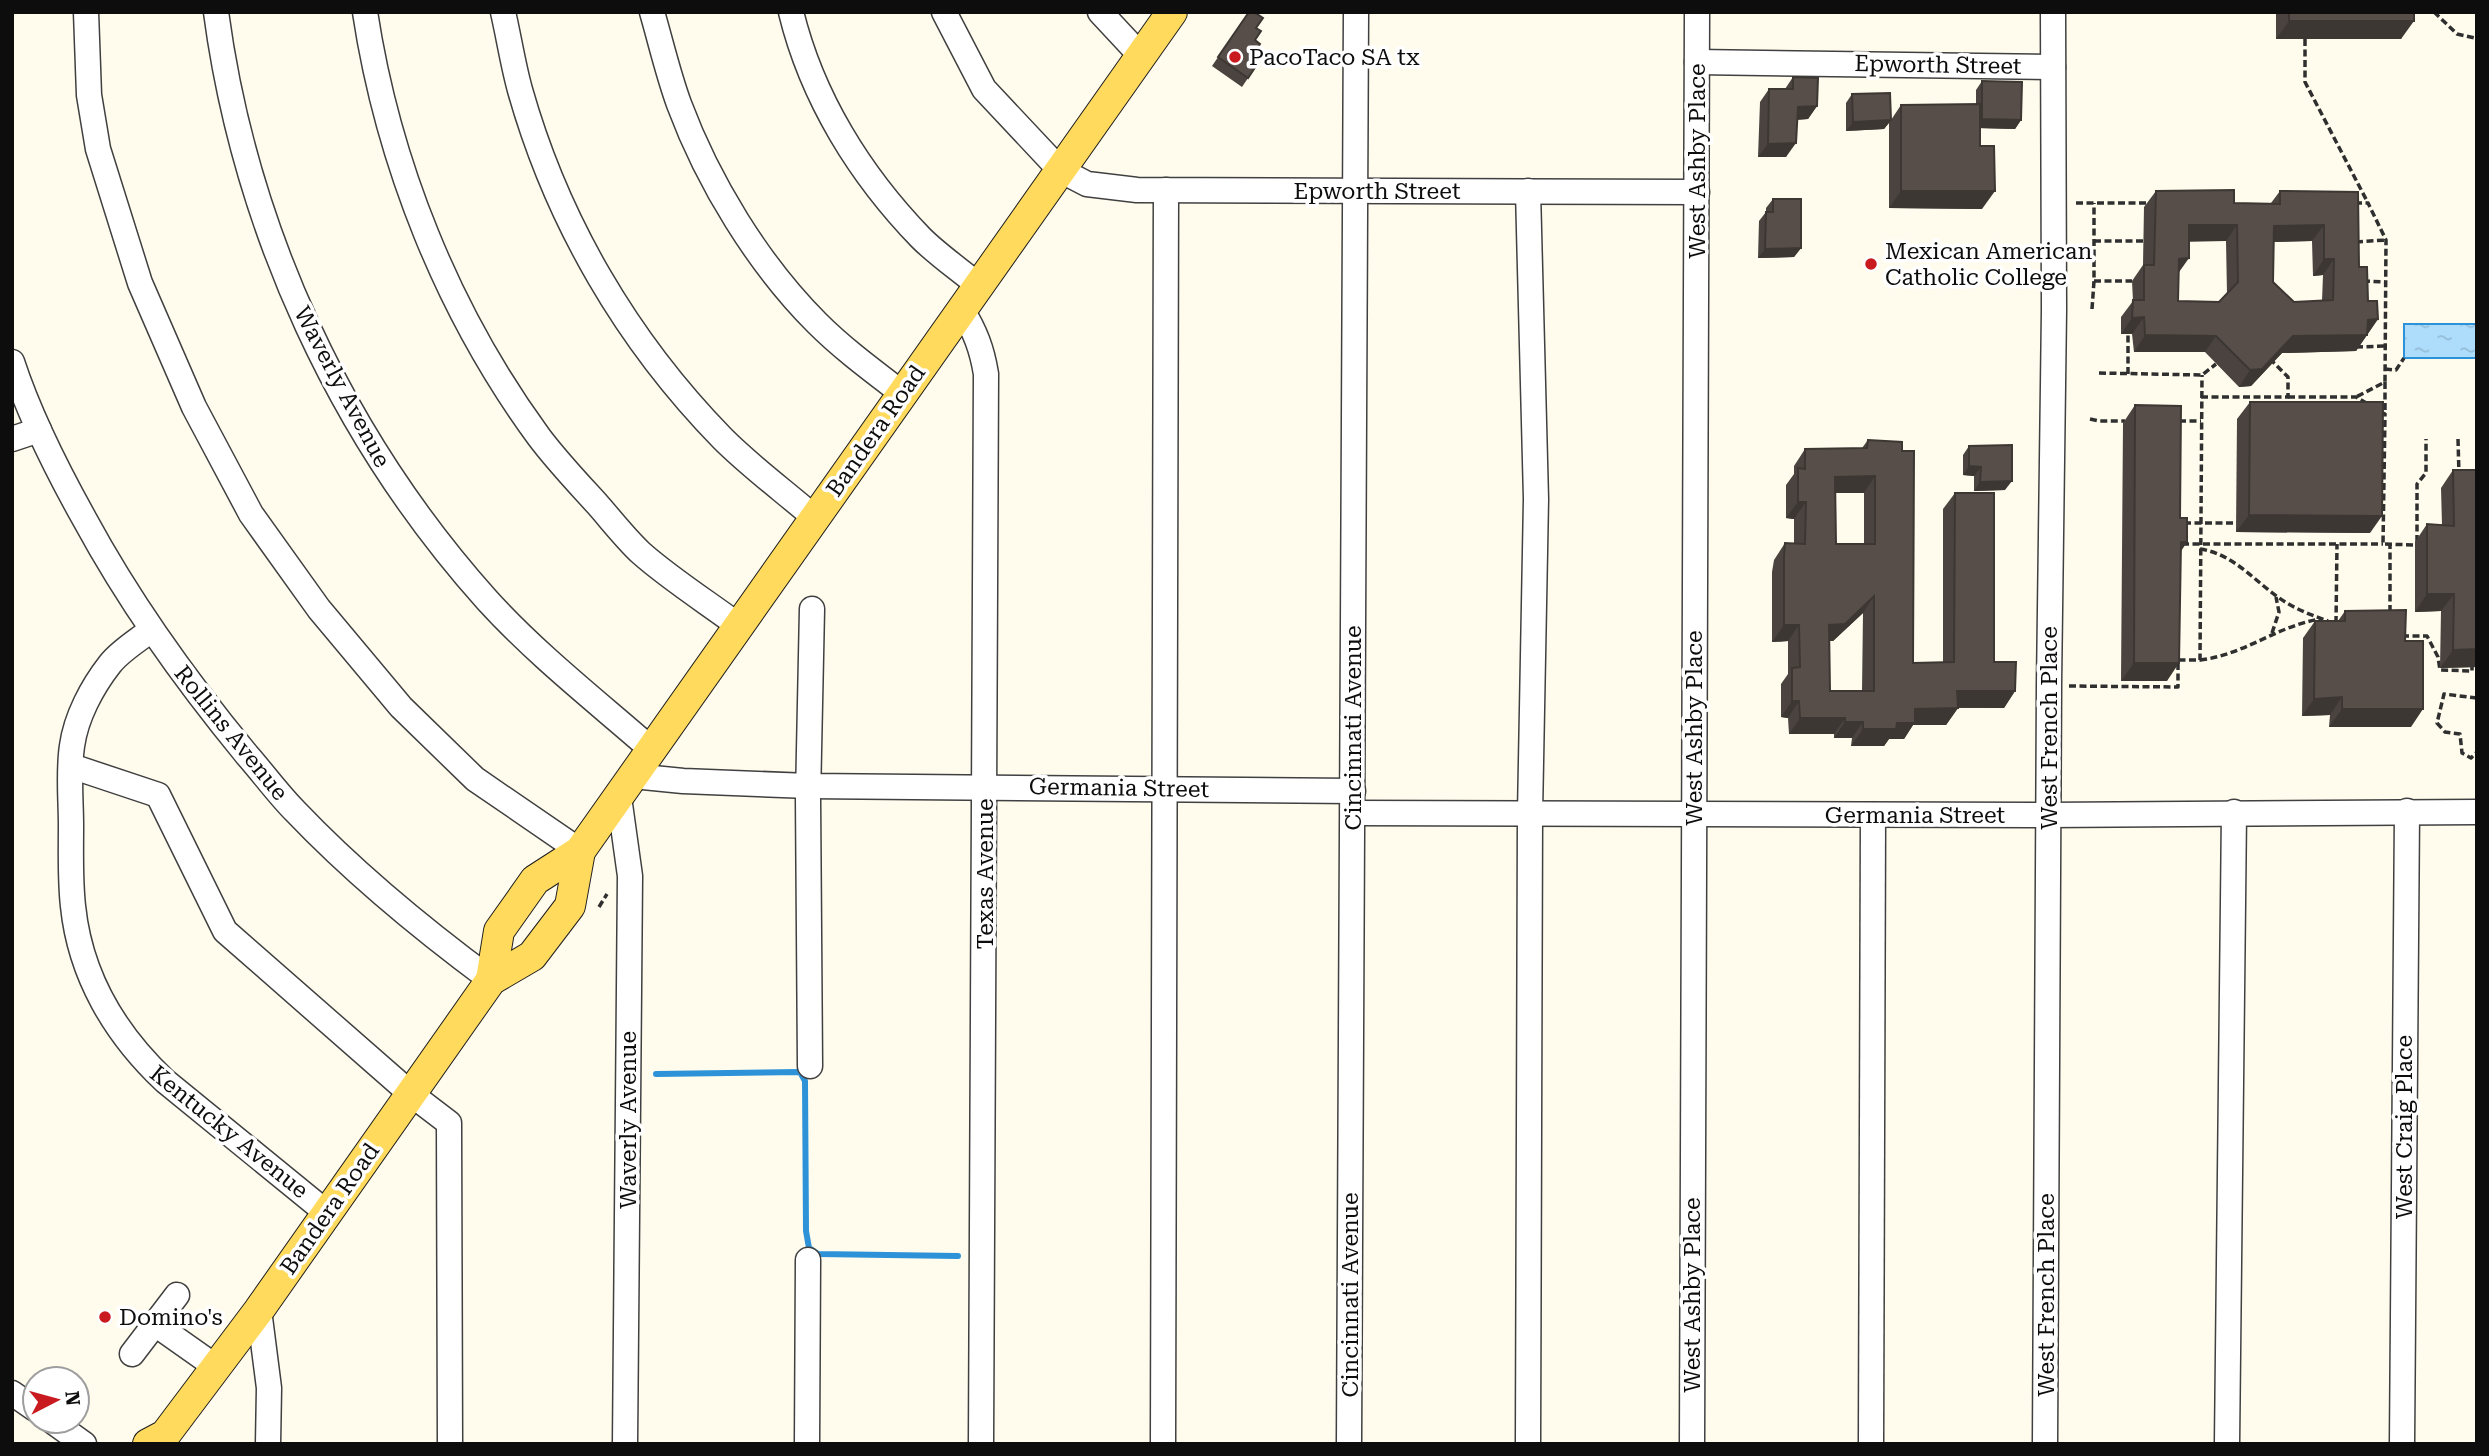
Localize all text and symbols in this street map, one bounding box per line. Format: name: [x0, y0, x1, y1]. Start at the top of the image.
place label: PacoTaco SA tx: [1249, 44, 1420, 71]
marker: PacoTaco SA tx: [1227, 49, 1243, 65]
street label: Epworth Street: [1854, 50, 2022, 80]
street label: West Ashby Place: [1684, 63, 1711, 259]
street label: Epworth Street: [1293, 178, 1461, 205]
place label: Mexican American Catholic College: [1885, 238, 2092, 291]
marker: Mexican American Catholic College: [1863, 256, 1879, 272]
street label: Waverly Avenue: [288, 302, 396, 472]
street label: Bandera Road: [821, 360, 931, 502]
street label: Cincinnati Avenue: [1340, 625, 1367, 831]
street label: West French Place: [2036, 626, 2063, 830]
street label: West Ashby Place: [1681, 630, 1708, 826]
street label: Rollins Avenue: [168, 660, 294, 806]
street label: Germania Street: [1029, 773, 1210, 803]
street label: Texas Avenue: [972, 798, 999, 950]
street label: Germania Street: [1825, 802, 2006, 829]
street label: Waverly Avenue: [615, 1031, 642, 1209]
street label: West Craig Place: [2391, 1035, 2418, 1219]
street label: Kentucky Avenue: [144, 1060, 314, 1204]
street label: Bandera Road: [275, 1138, 385, 1280]
street label: Cincinnati Avenue: [1337, 1192, 1364, 1398]
street label: West French Place: [2033, 1193, 2060, 1397]
street label: West Ashby Place: [1679, 1197, 1706, 1393]
place label: Domino's: [119, 1304, 223, 1331]
marker: Domino's: [97, 1309, 113, 1325]
north arrow: [21, 1365, 91, 1435]
text: N: [60, 1390, 85, 1407]

